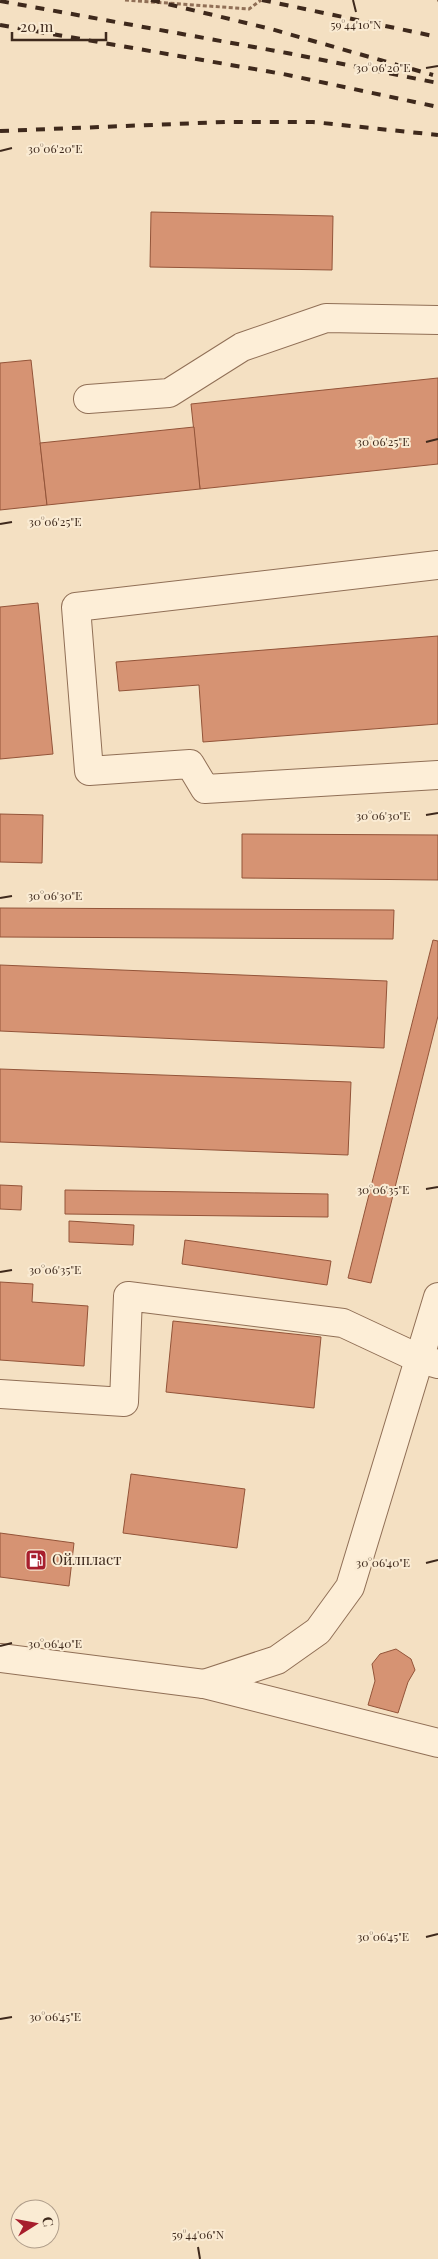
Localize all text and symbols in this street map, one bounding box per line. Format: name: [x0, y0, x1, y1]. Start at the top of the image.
scale bar: [12, 10, 106, 42]
text: 20 m: [20, 16, 54, 36]
text: 59°44'10"N: [331, 16, 382, 32]
text: 30°06'20"E: [356, 59, 411, 75]
text: 30°06'20"E: [28, 140, 83, 156]
text: 30°06'25"E: [357, 433, 409, 449]
text: 30°06'25"E: [29, 513, 81, 529]
text: 30°06'30"E: [356, 807, 410, 823]
text: 30°06'30"E: [28, 887, 82, 903]
text: 30°06'35"E: [357, 1181, 409, 1197]
text: 30°06'35"E: [29, 1261, 81, 1277]
fuel station icon: Ойлпласт: [24, 1548, 48, 1572]
place label: Ойлпласт: [52, 1549, 122, 1569]
text: 30°06'40"E: [356, 1554, 410, 1570]
text: 30°06'40"E: [28, 1635, 82, 1651]
text: 30°06'45"E: [357, 1928, 409, 1944]
text: 30°06'45"E: [29, 2008, 81, 2024]
north arrow: [10, 2199, 60, 2249]
text: С: [38, 2215, 59, 2228]
text: 59°44'06"N: [172, 2226, 225, 2242]

